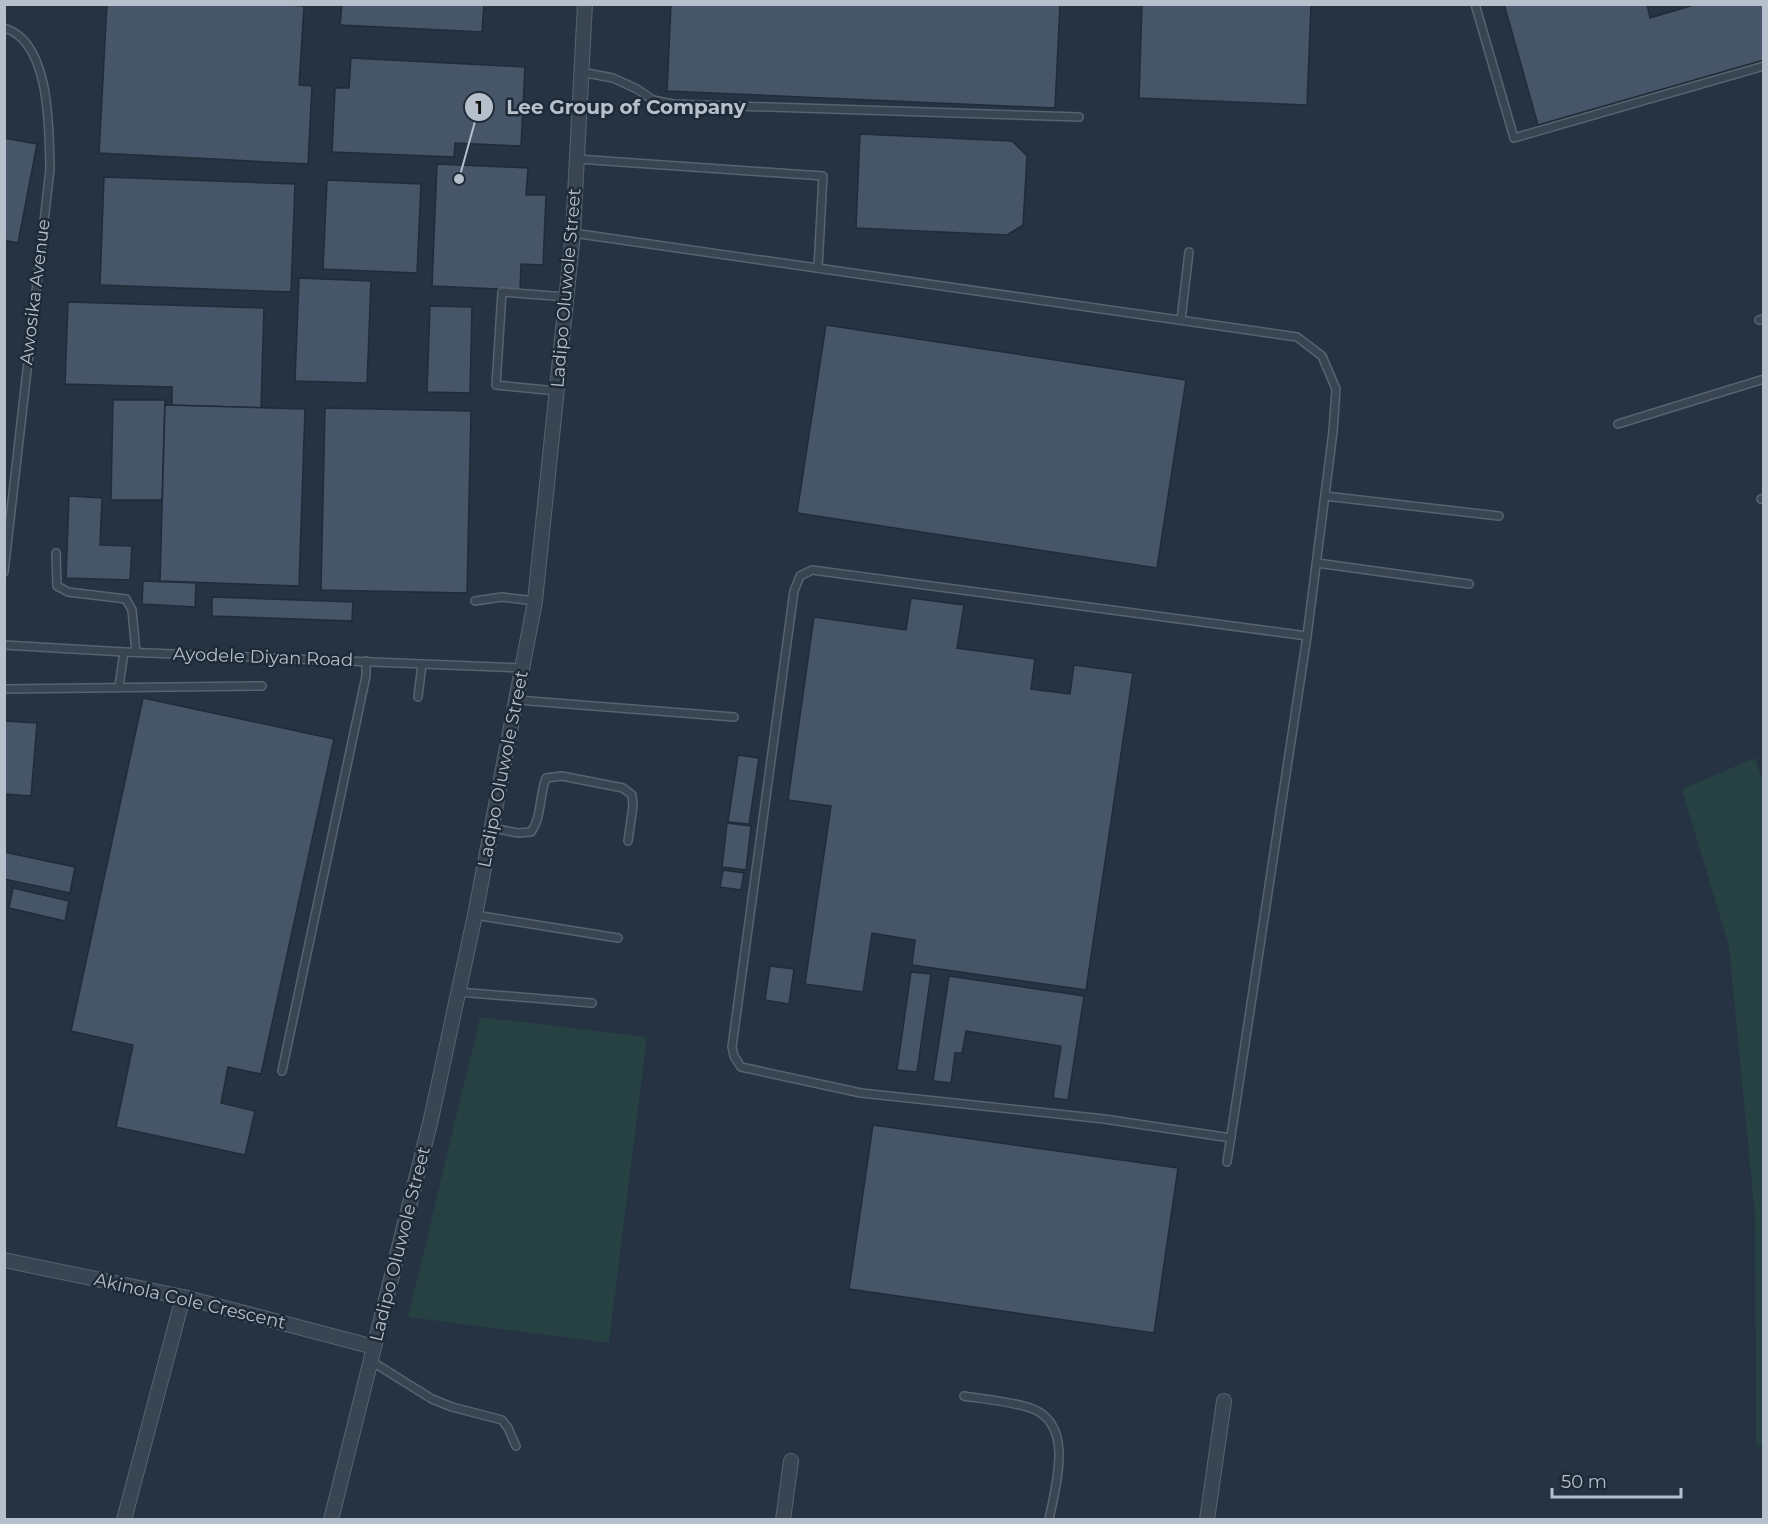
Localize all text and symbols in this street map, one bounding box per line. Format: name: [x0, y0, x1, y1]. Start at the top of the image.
callout: Lee Group of Company: [464, 88, 757, 126]
text: Lee Group of Company: [506, 95, 747, 119]
text: 1: [475, 97, 483, 119]
street label: Ladipo Oluwole Street: [546, 187, 586, 389]
street label: Awosika Avenue: [15, 218, 55, 366]
street label: Ayodele Diyan Road: [172, 643, 354, 671]
street label: Ladipo Oluwole Street: [473, 669, 533, 869]
street label: Ladipo Oluwole Street: [365, 1144, 435, 1344]
street label: Akinola Cole Crescent: [92, 1268, 288, 1334]
scale bar: [1552, 1461, 1681, 1499]
text: 50 m: [1561, 1471, 1607, 1493]

